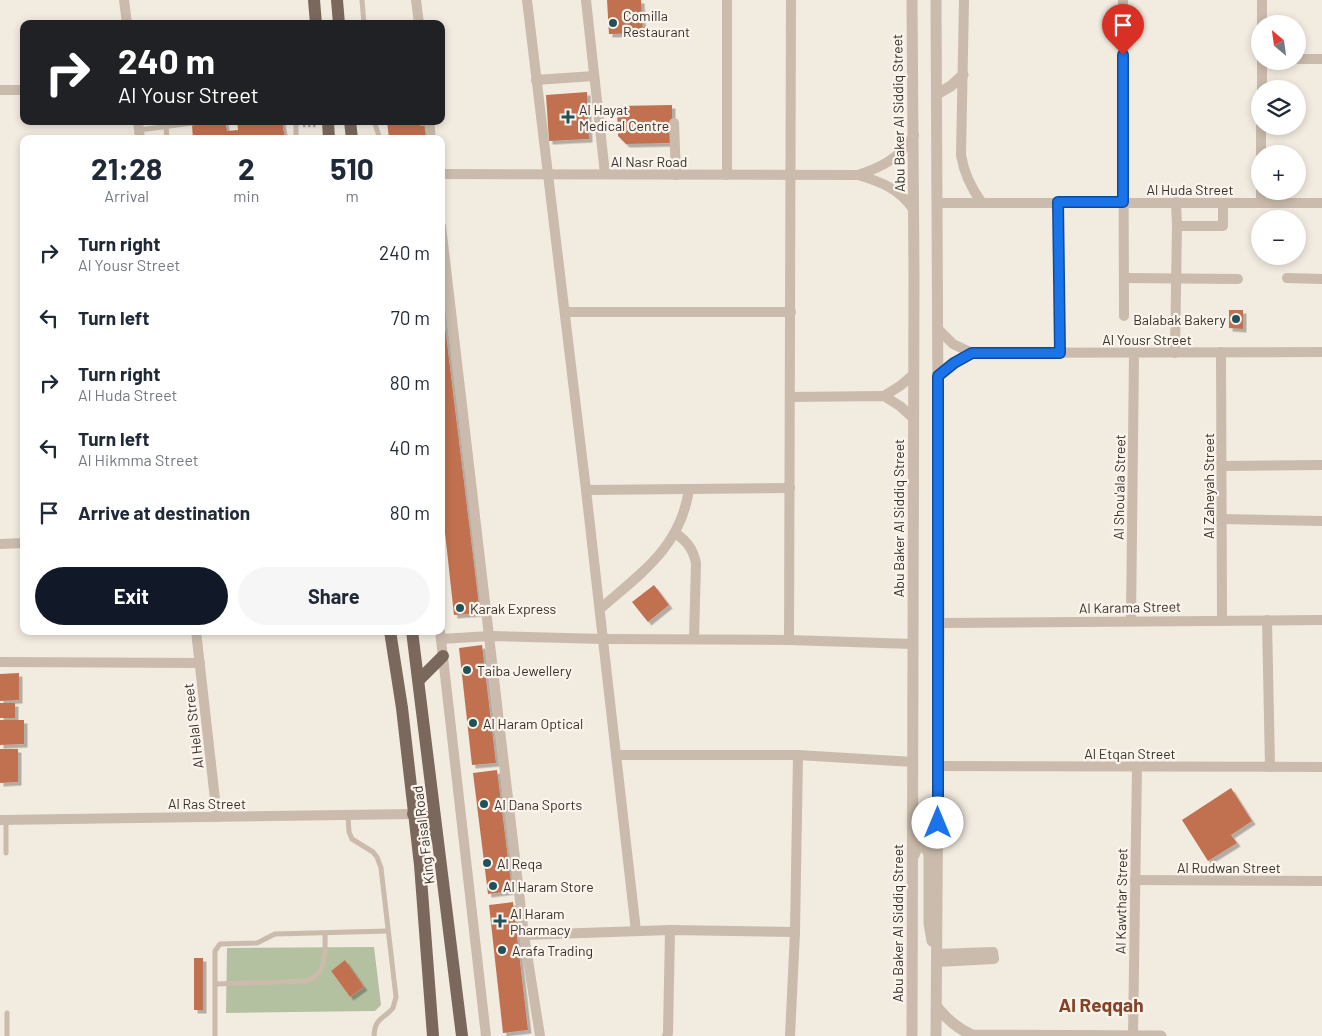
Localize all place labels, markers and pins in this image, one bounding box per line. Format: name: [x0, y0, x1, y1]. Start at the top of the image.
pin: [1102, 4, 1144, 55]
place label: Comilla Restaurant: [623, 7, 690, 40]
marker: Comilla Restaurant: [607, 17, 619, 29]
place label: Al Hayat Medical Centre: [579, 101, 669, 134]
marker: Al Hayat Medical Centre: [561, 110, 575, 124]
place label: Balabak Bakery: [1133, 311, 1227, 328]
marker: Balabak Bakery: [1230, 313, 1242, 325]
place label: Karak Express: [470, 600, 557, 617]
marker: Karak Express: [454, 602, 466, 614]
place label: Taiba Jewellery: [477, 662, 572, 679]
marker: Taiba Jewellery: [461, 664, 473, 676]
place label: Al Haram Optical: [483, 715, 583, 732]
marker: Al Haram Optical: [467, 717, 479, 729]
place label: Al Dana Sports: [494, 796, 583, 813]
marker: Al Dana Sports: [478, 798, 490, 810]
place label: Al Reqa: [497, 855, 542, 872]
marker: Al Reqa: [481, 857, 493, 869]
place label: Al Haram Store: [503, 878, 594, 895]
marker: Al Haram Store: [487, 880, 499, 892]
place label: Al Haram Pharmacy: [510, 905, 571, 938]
marker: Al Haram Pharmacy: [494, 915, 506, 927]
place label: Arafa Trading: [512, 942, 593, 959]
marker: Arafa Trading: [496, 944, 508, 956]

